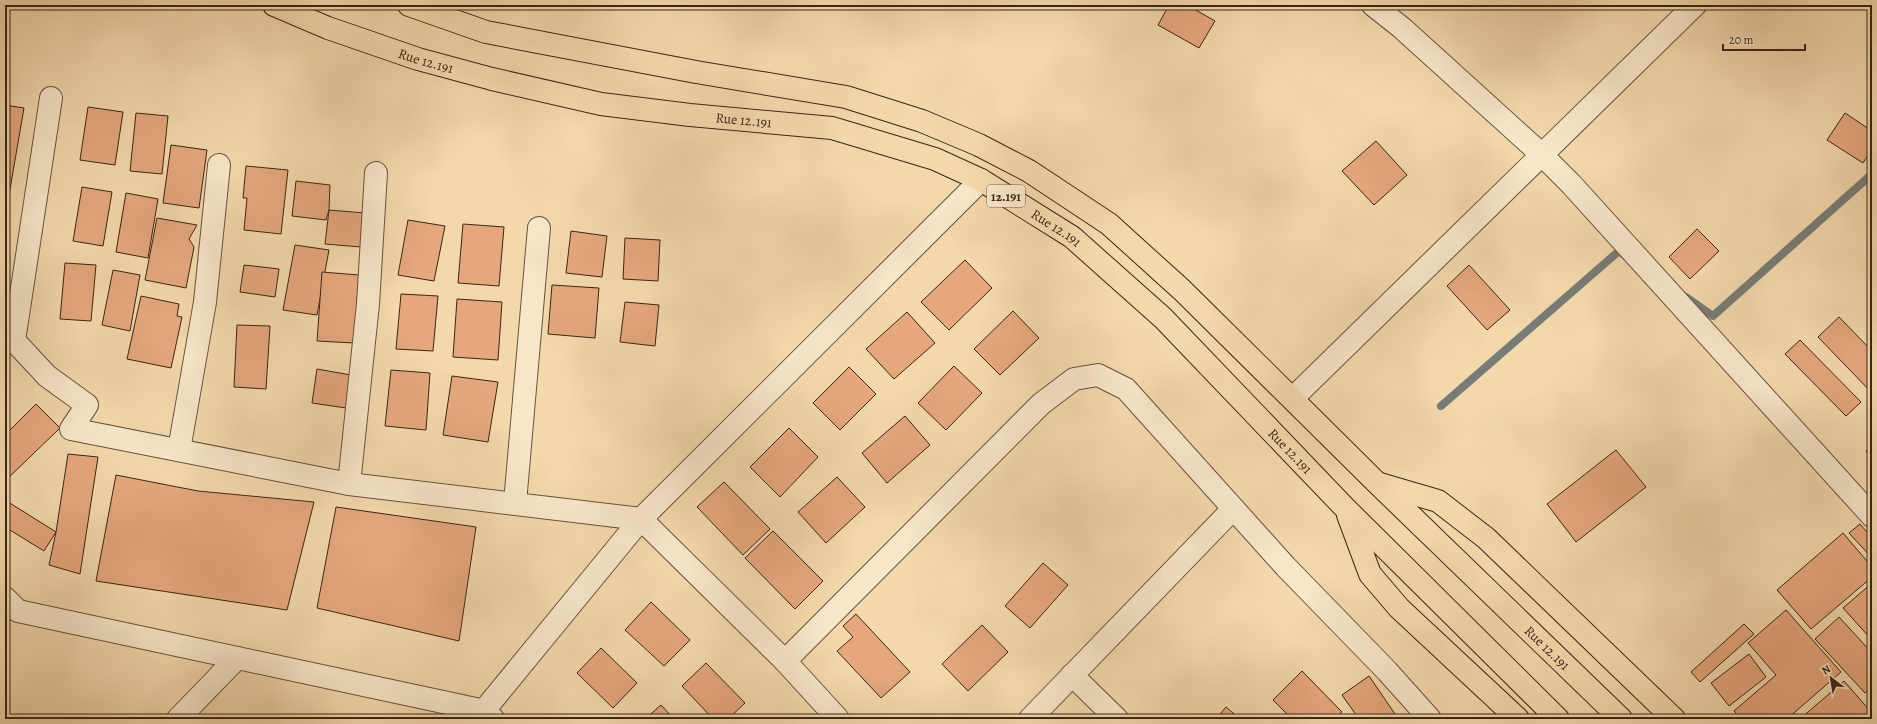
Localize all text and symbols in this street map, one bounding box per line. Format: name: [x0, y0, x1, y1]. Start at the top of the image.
scale bar: [1723, 26, 1805, 52]
text: 20 m: [1729, 32, 1753, 48]
street label: Rue 12.191: [396, 44, 456, 78]
street label: Rue 12.191: [715, 108, 773, 132]
road number: 12.191: [987, 185, 1025, 207]
street label: Rue 12.191: [1027, 205, 1086, 251]
street label: Rue 12.191: [1264, 424, 1316, 478]
street label: Rue 12.191: [1520, 622, 1574, 675]
north arrow: [1811, 658, 1851, 698]
text: N: [1819, 661, 1833, 678]

